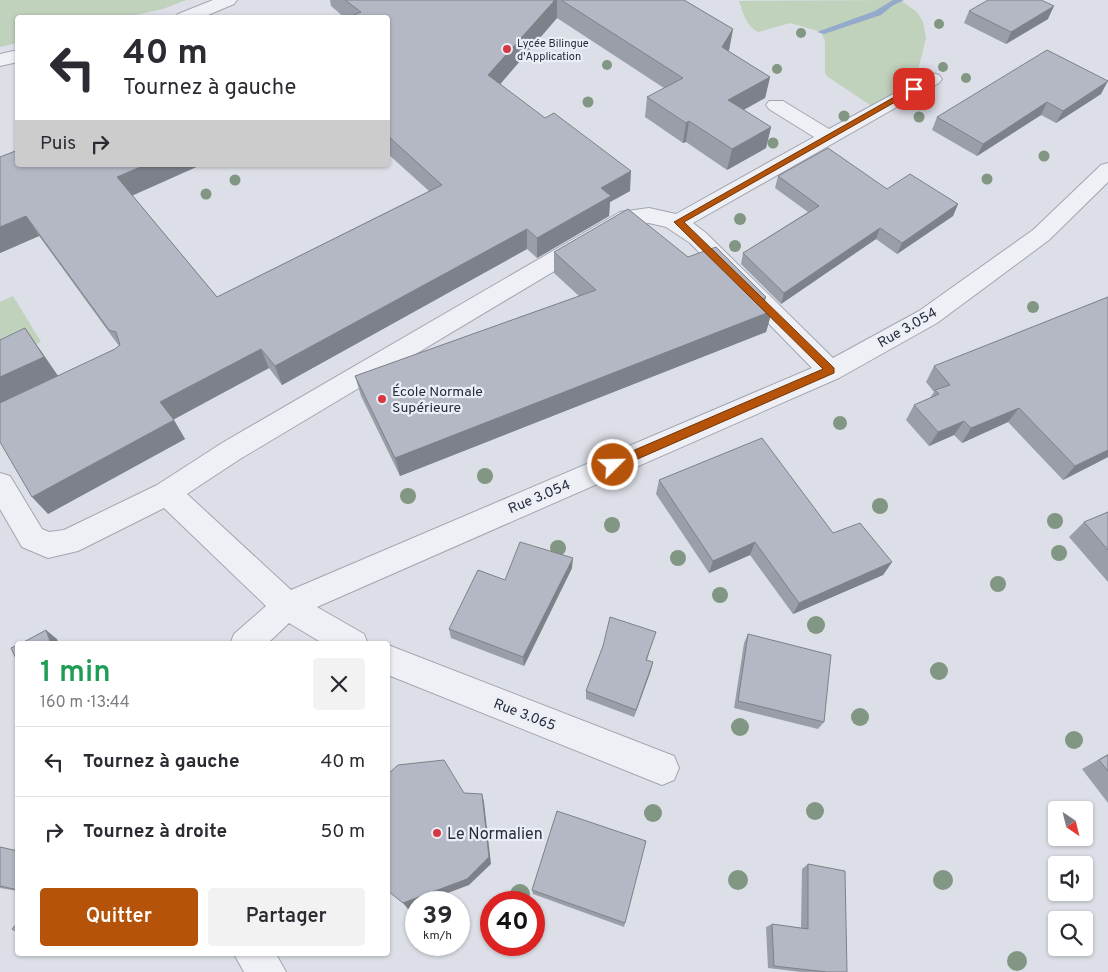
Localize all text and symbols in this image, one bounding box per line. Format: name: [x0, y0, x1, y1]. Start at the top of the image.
text: 40 m: [123, 32, 208, 76]
icon: left: [40, 35, 105, 100]
place label: Lycée Bilingue d'Application: [517, 37, 589, 64]
marker: Lycée Bilingue d'Application: [501, 43, 513, 55]
pin: [893, 68, 935, 110]
text: Tournez à gauche: [123, 75, 296, 102]
icon: arrive: [900, 75, 928, 103]
icon: right: [86, 130, 114, 158]
text: Puis: [40, 132, 76, 156]
street label: Rue 3.054: [875, 304, 941, 352]
place label: École Normale Supérieure: [392, 383, 483, 417]
marker: École Normale Supérieure: [376, 393, 388, 405]
position arrow: [586, 438, 638, 490]
street label: Rue 3.054: [506, 477, 573, 518]
text: 1 min: [40, 655, 111, 692]
button: close: [313, 658, 365, 710]
text: 160 m · 13:44: [40, 693, 130, 713]
street label: Rue 3.065: [491, 696, 558, 735]
icon: left: [40, 748, 68, 776]
text: Tournez à gauche: [83, 750, 240, 774]
text: 40 m: [320, 750, 365, 774]
north arrow: [1048, 801, 1092, 846]
map controls: [1048, 801, 1093, 956]
icon: right: [40, 818, 68, 846]
text: Tournez à droite: [83, 820, 227, 844]
text: 50 m: [320, 820, 365, 844]
place label: Le Normalien: [447, 825, 543, 845]
marker: Le Normalien: [431, 827, 443, 839]
button: sound: [1048, 856, 1093, 901]
button: Quitter: [40, 888, 198, 946]
button: Partager: [208, 888, 365, 946]
speed limit sign: 40: [480, 891, 545, 956]
text: 39: [422, 901, 453, 933]
button: search: [1048, 911, 1093, 956]
text: km/h: [423, 928, 452, 944]

